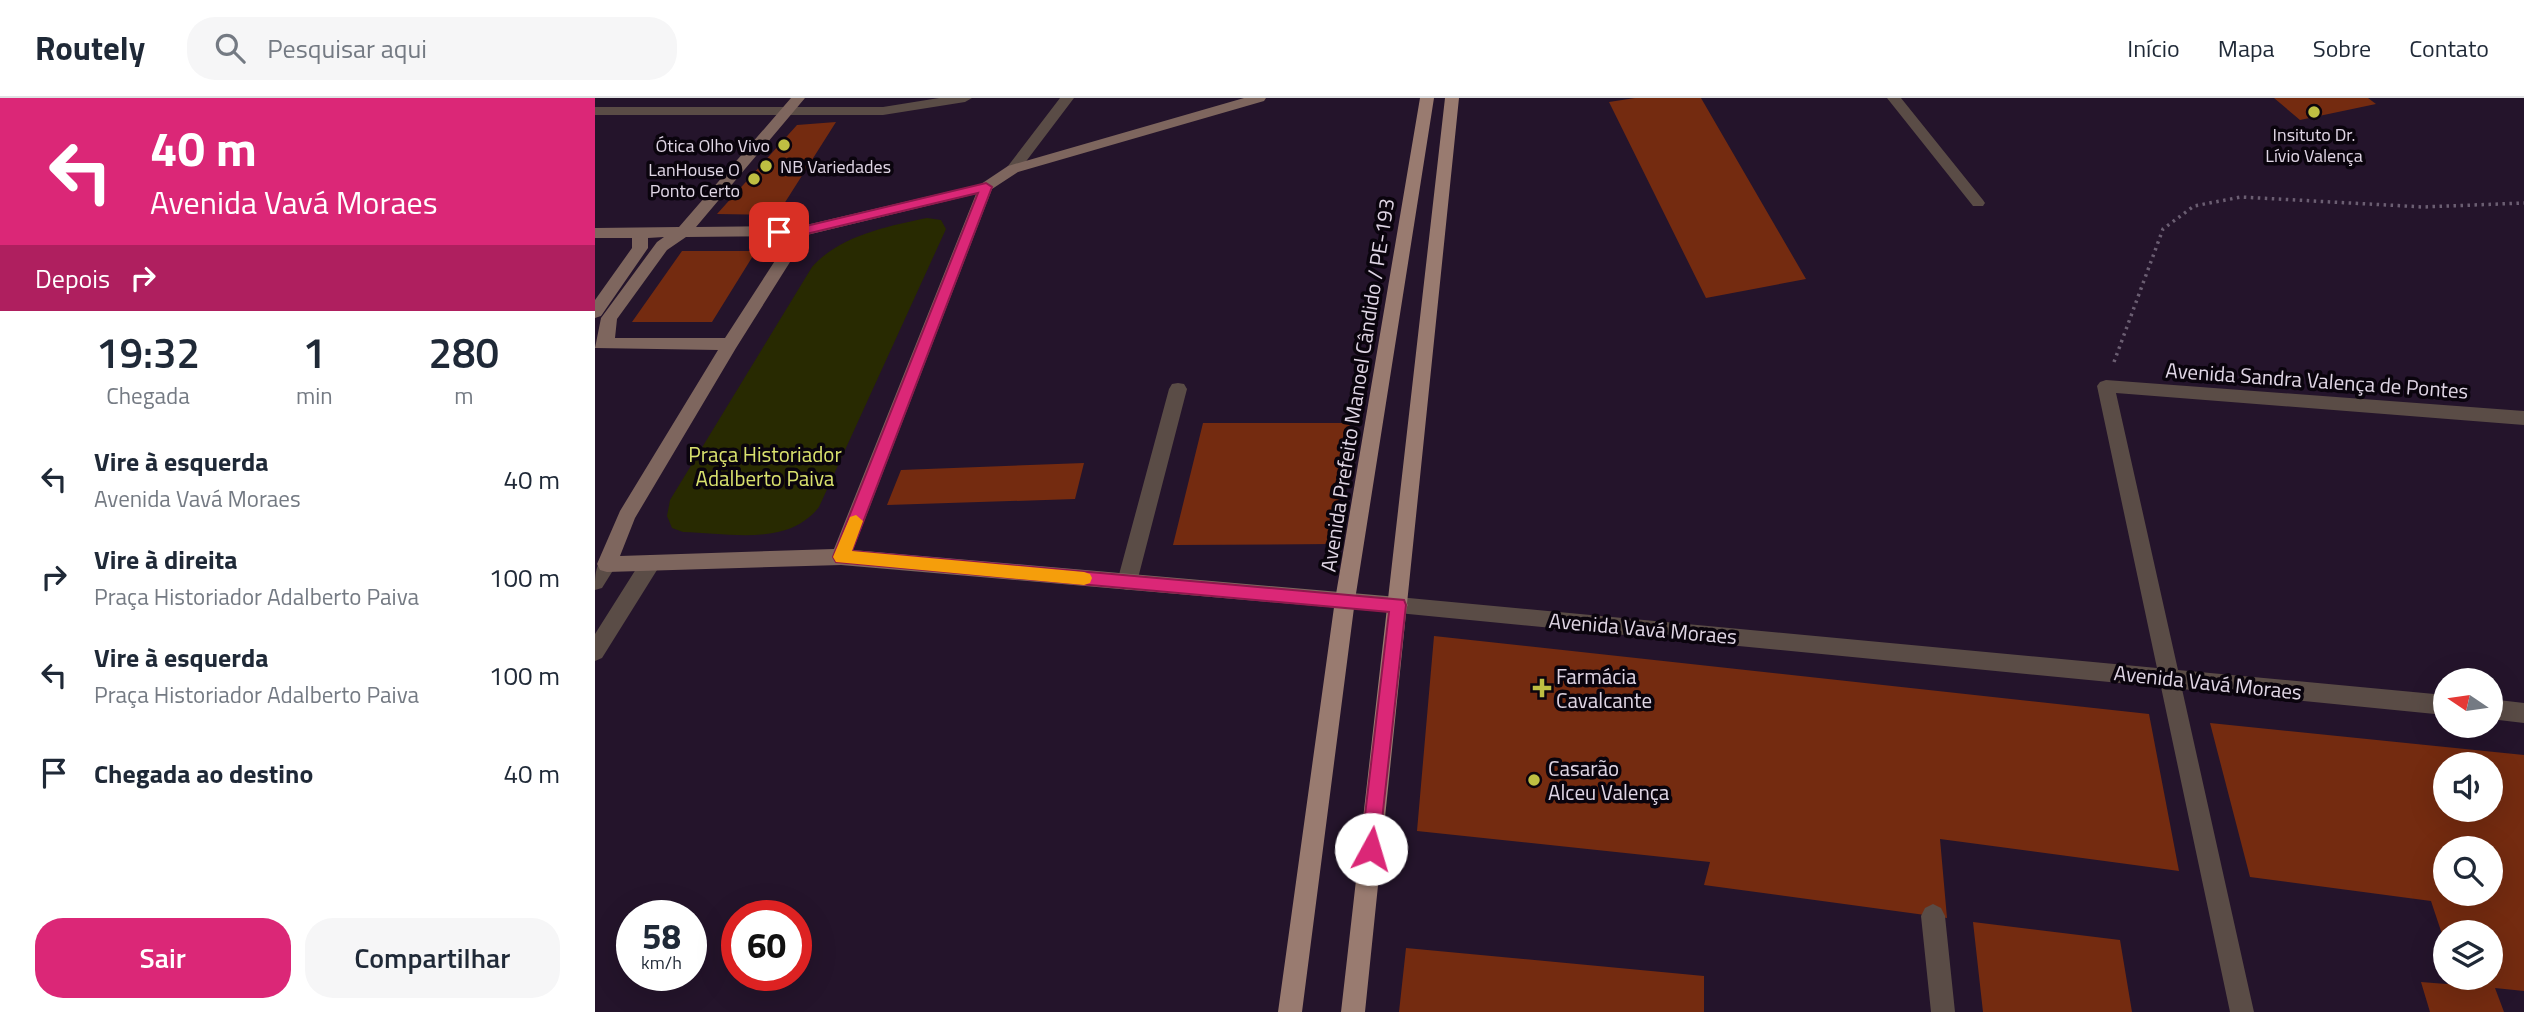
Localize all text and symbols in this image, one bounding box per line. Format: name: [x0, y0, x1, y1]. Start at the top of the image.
search box: [187, 17, 677, 80]
text: Routely: [35, 23, 145, 73]
icon: search: [211, 29, 249, 67]
text: Pesquisar aqui: [267, 29, 427, 68]
text: Início: [2127, 30, 2180, 66]
text: Mapa: [2218, 30, 2275, 66]
text: Sobre: [2313, 30, 2371, 66]
text: Contato: [2409, 30, 2489, 66]
marker: Insituto Dr. Lívio Valença: [2306, 104, 2322, 120]
text: 40 m: [150, 110, 257, 185]
place label: Insituto Dr. Lívio Valença: [2265, 121, 2363, 169]
icon: left: [35, 126, 126, 217]
place label: Ótica Olho Vivo: [655, 132, 770, 159]
marker: Ótica Olho Vivo: [776, 137, 792, 153]
place label: NB Variedades: [780, 153, 891, 180]
place label: LanHouse O Ponto Certo: [648, 156, 740, 204]
marker: NB Variedades: [758, 158, 774, 174]
marker: LanHouse O Ponto Certo: [746, 171, 762, 187]
text: Avenida Vavá Moraes: [150, 178, 438, 226]
street label: Avenida Prefeito Manoel Cândido / PE-193: [1312, 196, 1402, 574]
pin: [749, 202, 809, 262]
icon: arrive: [760, 213, 798, 251]
text: Depois: [35, 259, 110, 298]
icon: right: [124, 259, 162, 297]
text: 19:32: [96, 320, 200, 384]
text: 1: [303, 320, 326, 384]
text: 280: [429, 320, 499, 384]
street label: Avenida Sandra Valença de Pontes: [2165, 353, 2469, 407]
text: Chegada: [106, 378, 190, 413]
text: min: [296, 378, 333, 413]
text: m: [454, 378, 473, 413]
park label: Praça Historiador Adalberto Paiva: [688, 438, 842, 494]
text: Vire à esquerda: [94, 442, 269, 481]
icon: left: [35, 460, 73, 498]
text: 40 m: [503, 460, 560, 499]
text: Avenida Vavá Moraes: [94, 481, 301, 516]
text: Vire à direita: [94, 540, 237, 579]
icon: right: [35, 558, 73, 596]
text: 100 m: [489, 558, 560, 597]
text: Praça Historiador Adalberto Paiva: [94, 579, 419, 614]
street label: Avenida Vavá Moraes: [1548, 604, 1738, 652]
text: Vire à esquerda: [94, 638, 269, 677]
icon: left: [35, 656, 73, 694]
text: 100 m: [489, 656, 560, 695]
street label: Avenida Vavá Moraes: [2112, 656, 2304, 708]
place label: Farmácia Cavalcante: [1556, 660, 1652, 716]
north arrow: [2433, 668, 2503, 738]
map controls: [2433, 668, 2503, 990]
text: Praça Historiador Adalberto Paiva: [94, 677, 419, 712]
marker: Farmácia Cavalcante: [1534, 680, 1550, 696]
place label: Casarão Alceu Valença: [1548, 752, 1670, 808]
button: sound: [2433, 752, 2503, 822]
icon: arrive: [35, 754, 73, 792]
text: Chegada ao destino: [94, 754, 313, 793]
text: 40 m: [503, 754, 560, 793]
marker: Casarão Alceu Valença: [1526, 772, 1542, 788]
position arrow: [1334, 812, 1408, 886]
button: search: [2433, 836, 2503, 906]
speed limit sign: 60: [721, 900, 812, 991]
text: 58: [642, 909, 681, 963]
button: Sair: [35, 918, 291, 998]
button: Compartilhar: [305, 918, 560, 998]
button: layers: [2433, 920, 2503, 990]
text: km/h: [641, 949, 682, 976]

